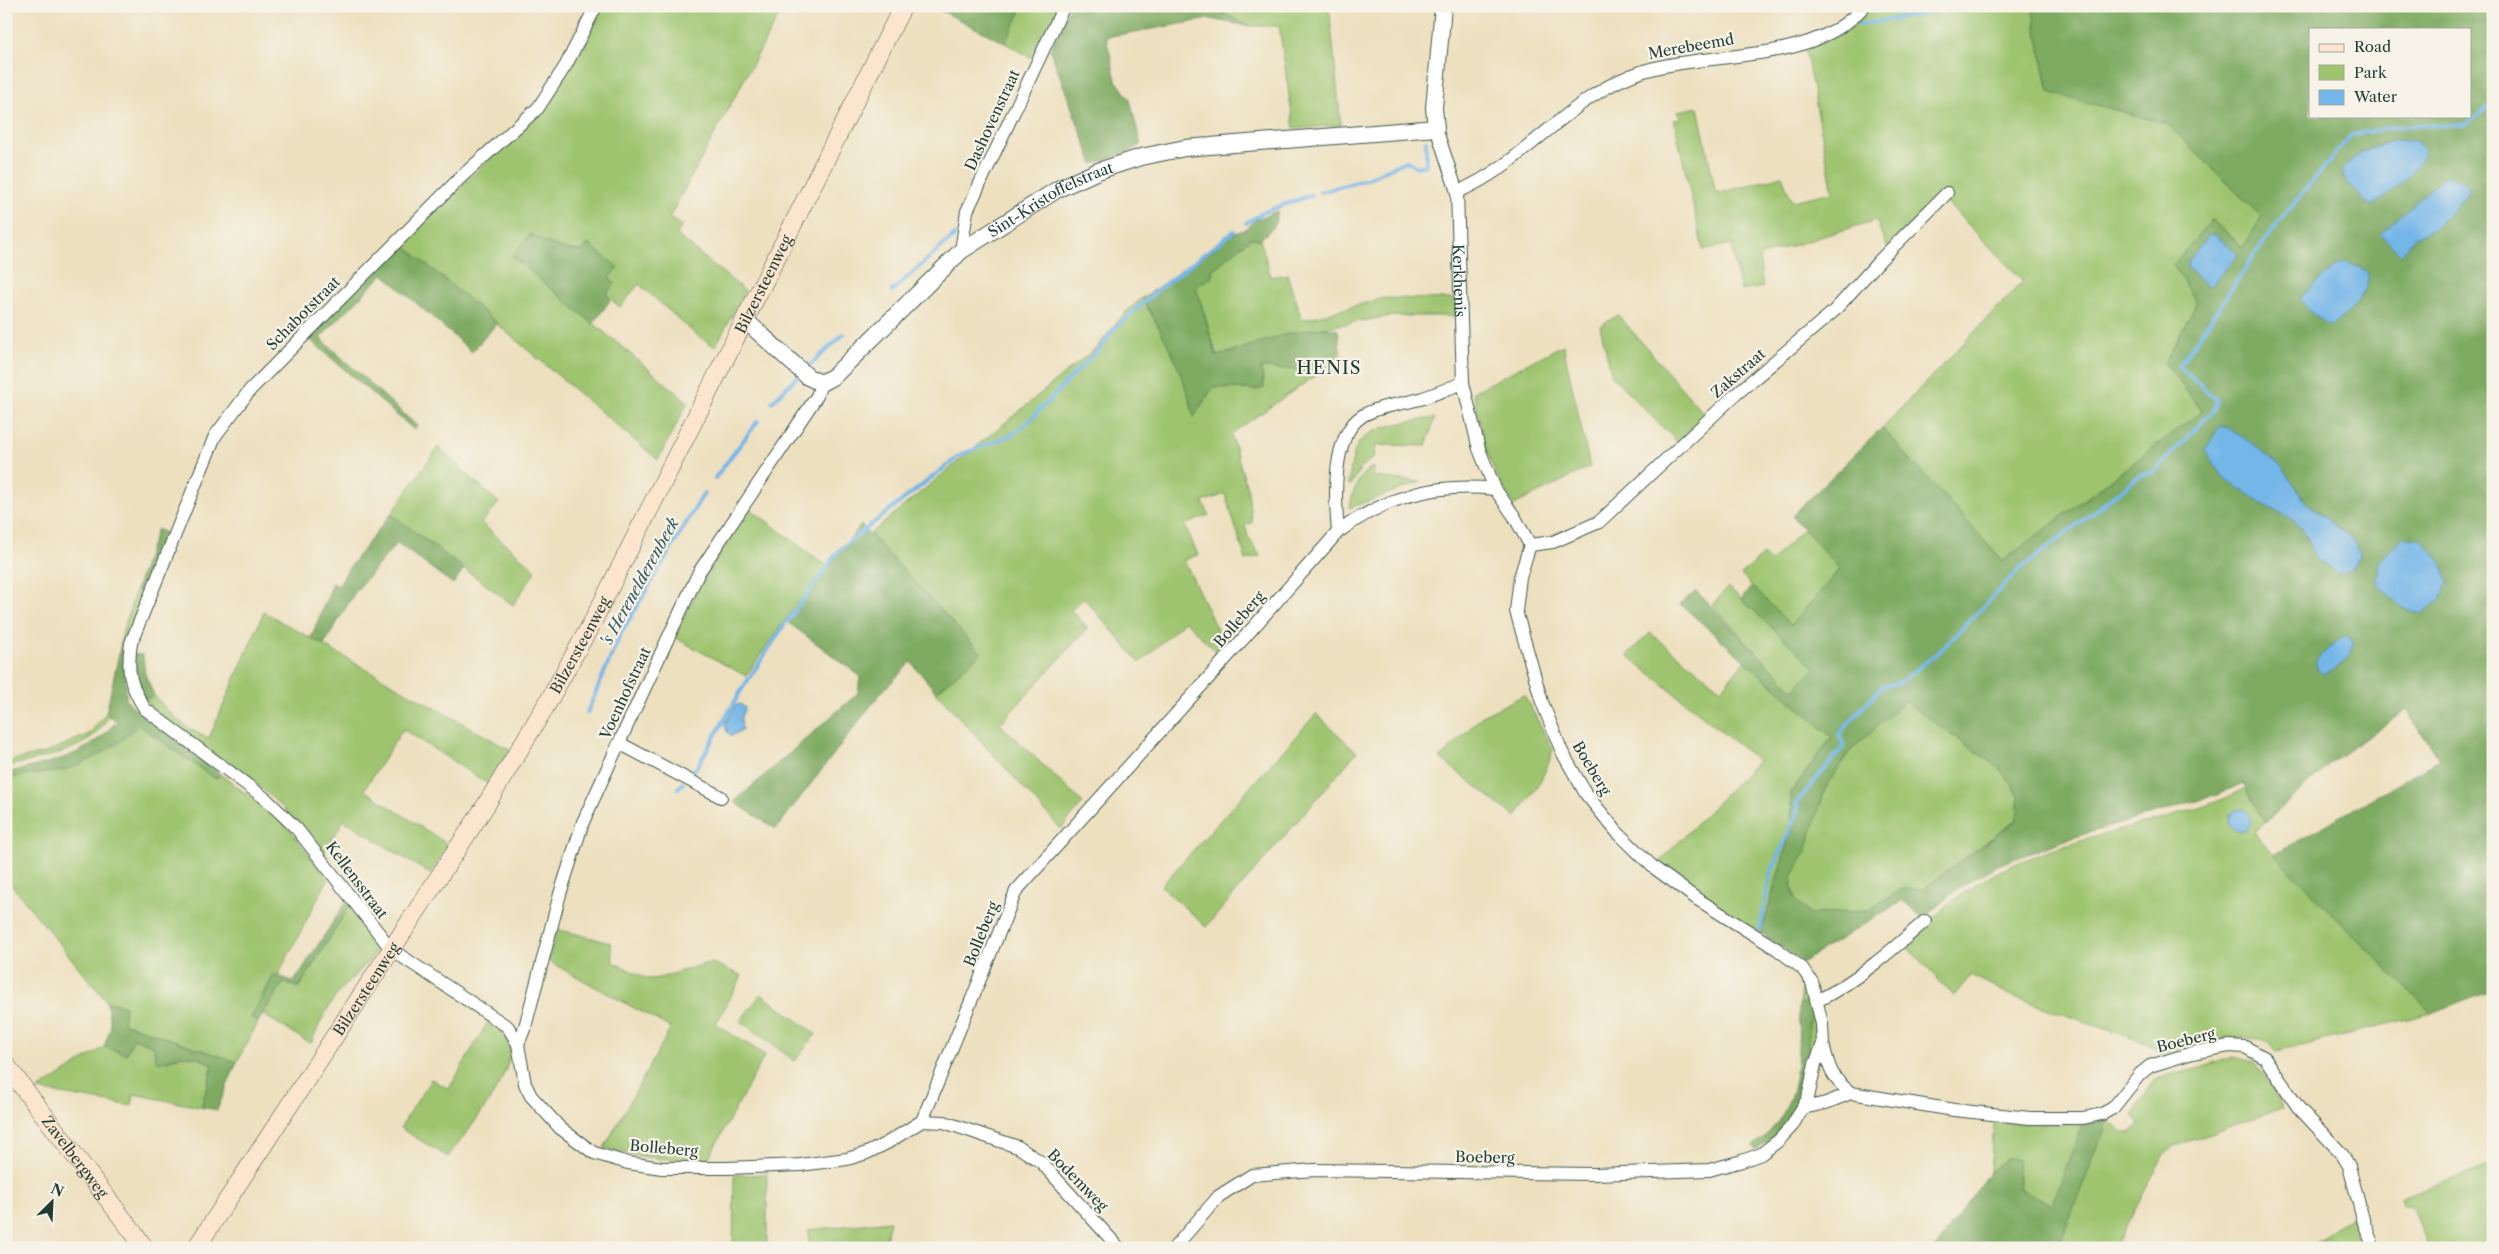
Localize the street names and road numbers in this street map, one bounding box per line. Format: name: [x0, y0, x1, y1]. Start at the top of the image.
street label: Merebeemd: [1647, 29, 1735, 63]
street label: Dashovenstraat: [960, 66, 1024, 174]
street label: Sint-Kristoffelstraat: [984, 157, 1116, 241]
street label: Bilzersteenweg: [730, 231, 796, 336]
street label: Kerkhenis: [1449, 244, 1470, 317]
street label: Schabotstraat: [262, 272, 344, 354]
street label: Zakstraat: [1707, 344, 1770, 402]
street label: Bolleberg: [1209, 587, 1269, 651]
street label: Bilzersteenweg: [545, 593, 613, 697]
street label: Voenhofstraat: [595, 643, 655, 743]
street label: Boeberg: [1568, 738, 1616, 799]
street label: Kellensstraat: [322, 838, 393, 923]
street label: Bolleberg: [959, 899, 1003, 969]
street label: Bilzersteenweg: [328, 938, 403, 1039]
street label: Boeberg: [2155, 1024, 2217, 1056]
street label: Zavelbergweg: [38, 1112, 113, 1201]
street label: Bolleberg: [629, 1136, 699, 1160]
street label: Bodemweg: [1044, 1145, 1112, 1215]
street label: Boeberg: [1455, 1147, 1515, 1167]

